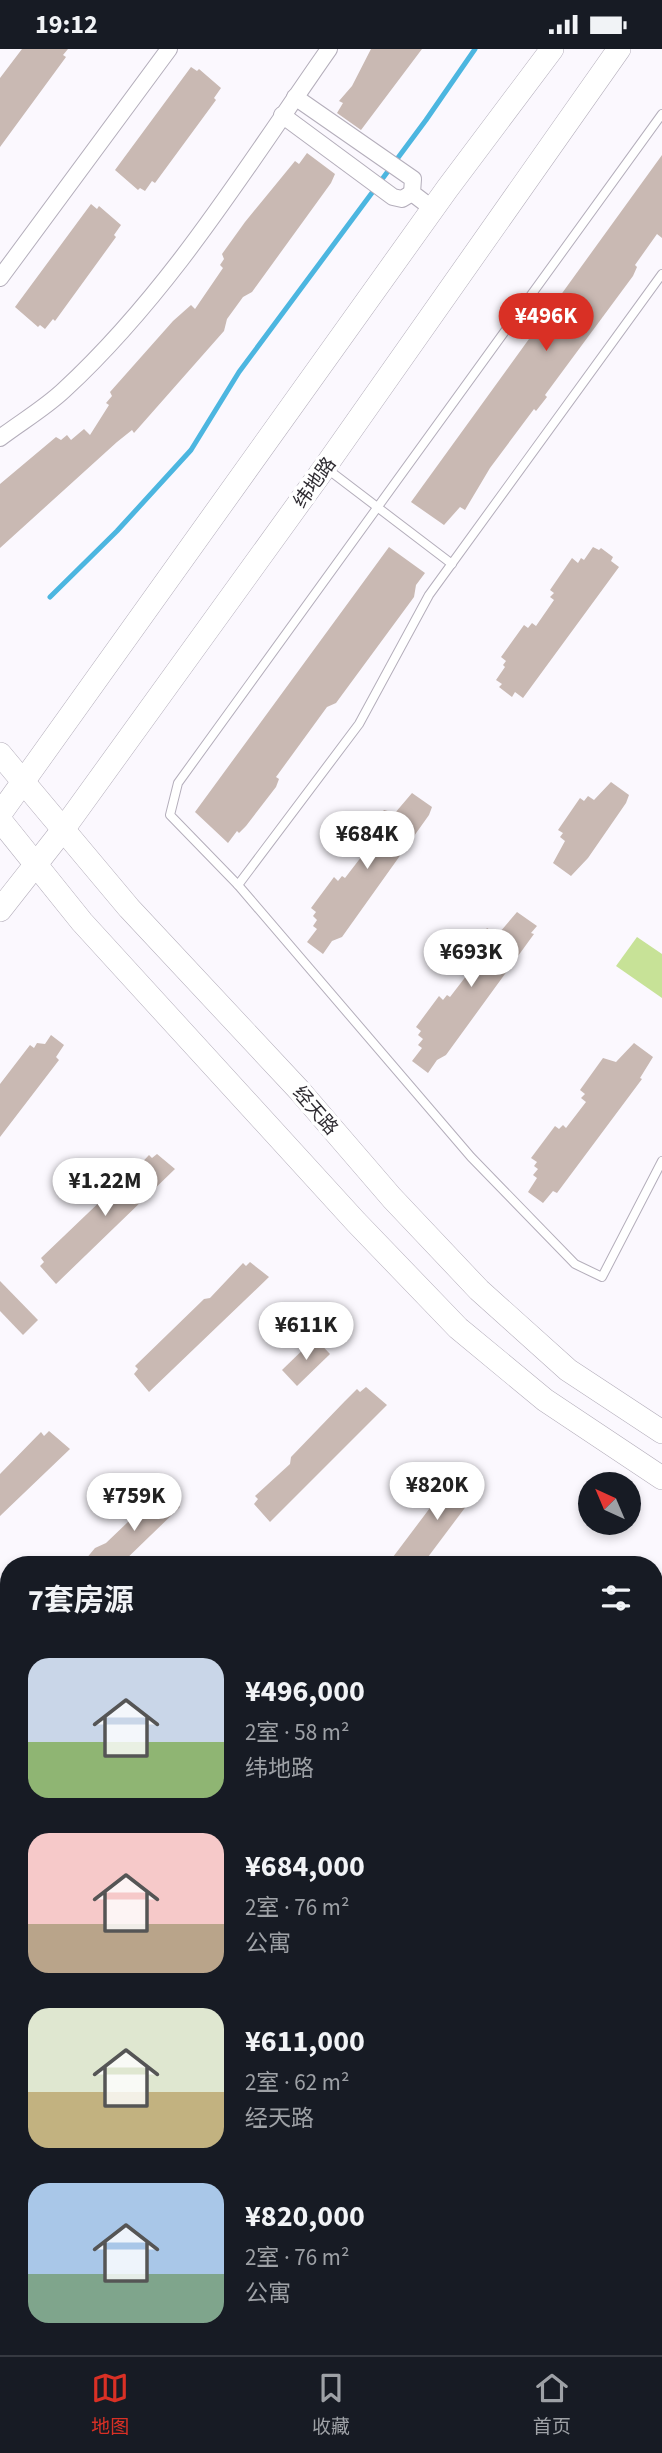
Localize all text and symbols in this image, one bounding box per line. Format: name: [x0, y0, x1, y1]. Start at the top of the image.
text: 19:12: [35, 6, 98, 43]
pin: ¥496K: [497, 293, 595, 353]
text: ¥496K: [515, 299, 577, 332]
street label: 纬地路: [288, 452, 343, 514]
pin: ¥684K: [318, 811, 416, 871]
text: ¥684K: [336, 817, 398, 850]
pin: ¥693K: [422, 929, 520, 989]
text: ¥693K: [440, 935, 502, 968]
street label: 经天路: [286, 1081, 344, 1141]
pin: ¥1.22M: [48, 1159, 162, 1218]
text: ¥1.22M: [68, 1164, 142, 1197]
pin: ¥611K: [257, 1303, 355, 1362]
text: ¥611K: [275, 1308, 337, 1341]
pin: ¥820K: [388, 1463, 486, 1522]
text: ¥820K: [406, 1468, 468, 1501]
north arrow: [578, 1472, 640, 1535]
map controls: [578, 1472, 641, 1535]
pin: ¥759K: [85, 1473, 183, 1533]
text: ¥759K: [103, 1479, 165, 1512]
text: 7套房源: [28, 1579, 134, 1622]
icon: filters: [597, 1579, 635, 1617]
text: ¥496,000: [245, 1670, 365, 1713]
icon: home: [84, 1686, 168, 1770]
text: 2室 · 58 m²: [245, 1716, 349, 1749]
text: 纬地路: [245, 1752, 314, 1785]
text: ¥684,000: [245, 1845, 365, 1888]
icon: home: [84, 1861, 168, 1945]
text: 2室 · 76 m²: [245, 1891, 349, 1924]
text: 公寓: [245, 1927, 291, 1960]
text: ¥611,000: [245, 2020, 365, 2063]
icon: home: [84, 2036, 168, 2120]
text: 2室 · 62 m²: [245, 2066, 349, 2099]
text: 经天路: [245, 2102, 314, 2135]
text: ¥820,000: [245, 2195, 365, 2238]
icon: home: [84, 2211, 168, 2295]
text: 2室 · 76 m²: [245, 2241, 349, 2274]
text: 公寓: [245, 2277, 291, 2310]
tab: 地图: [91, 2369, 129, 2441]
tab: 收藏: [312, 2369, 350, 2441]
tab: 首页: [533, 2369, 571, 2441]

